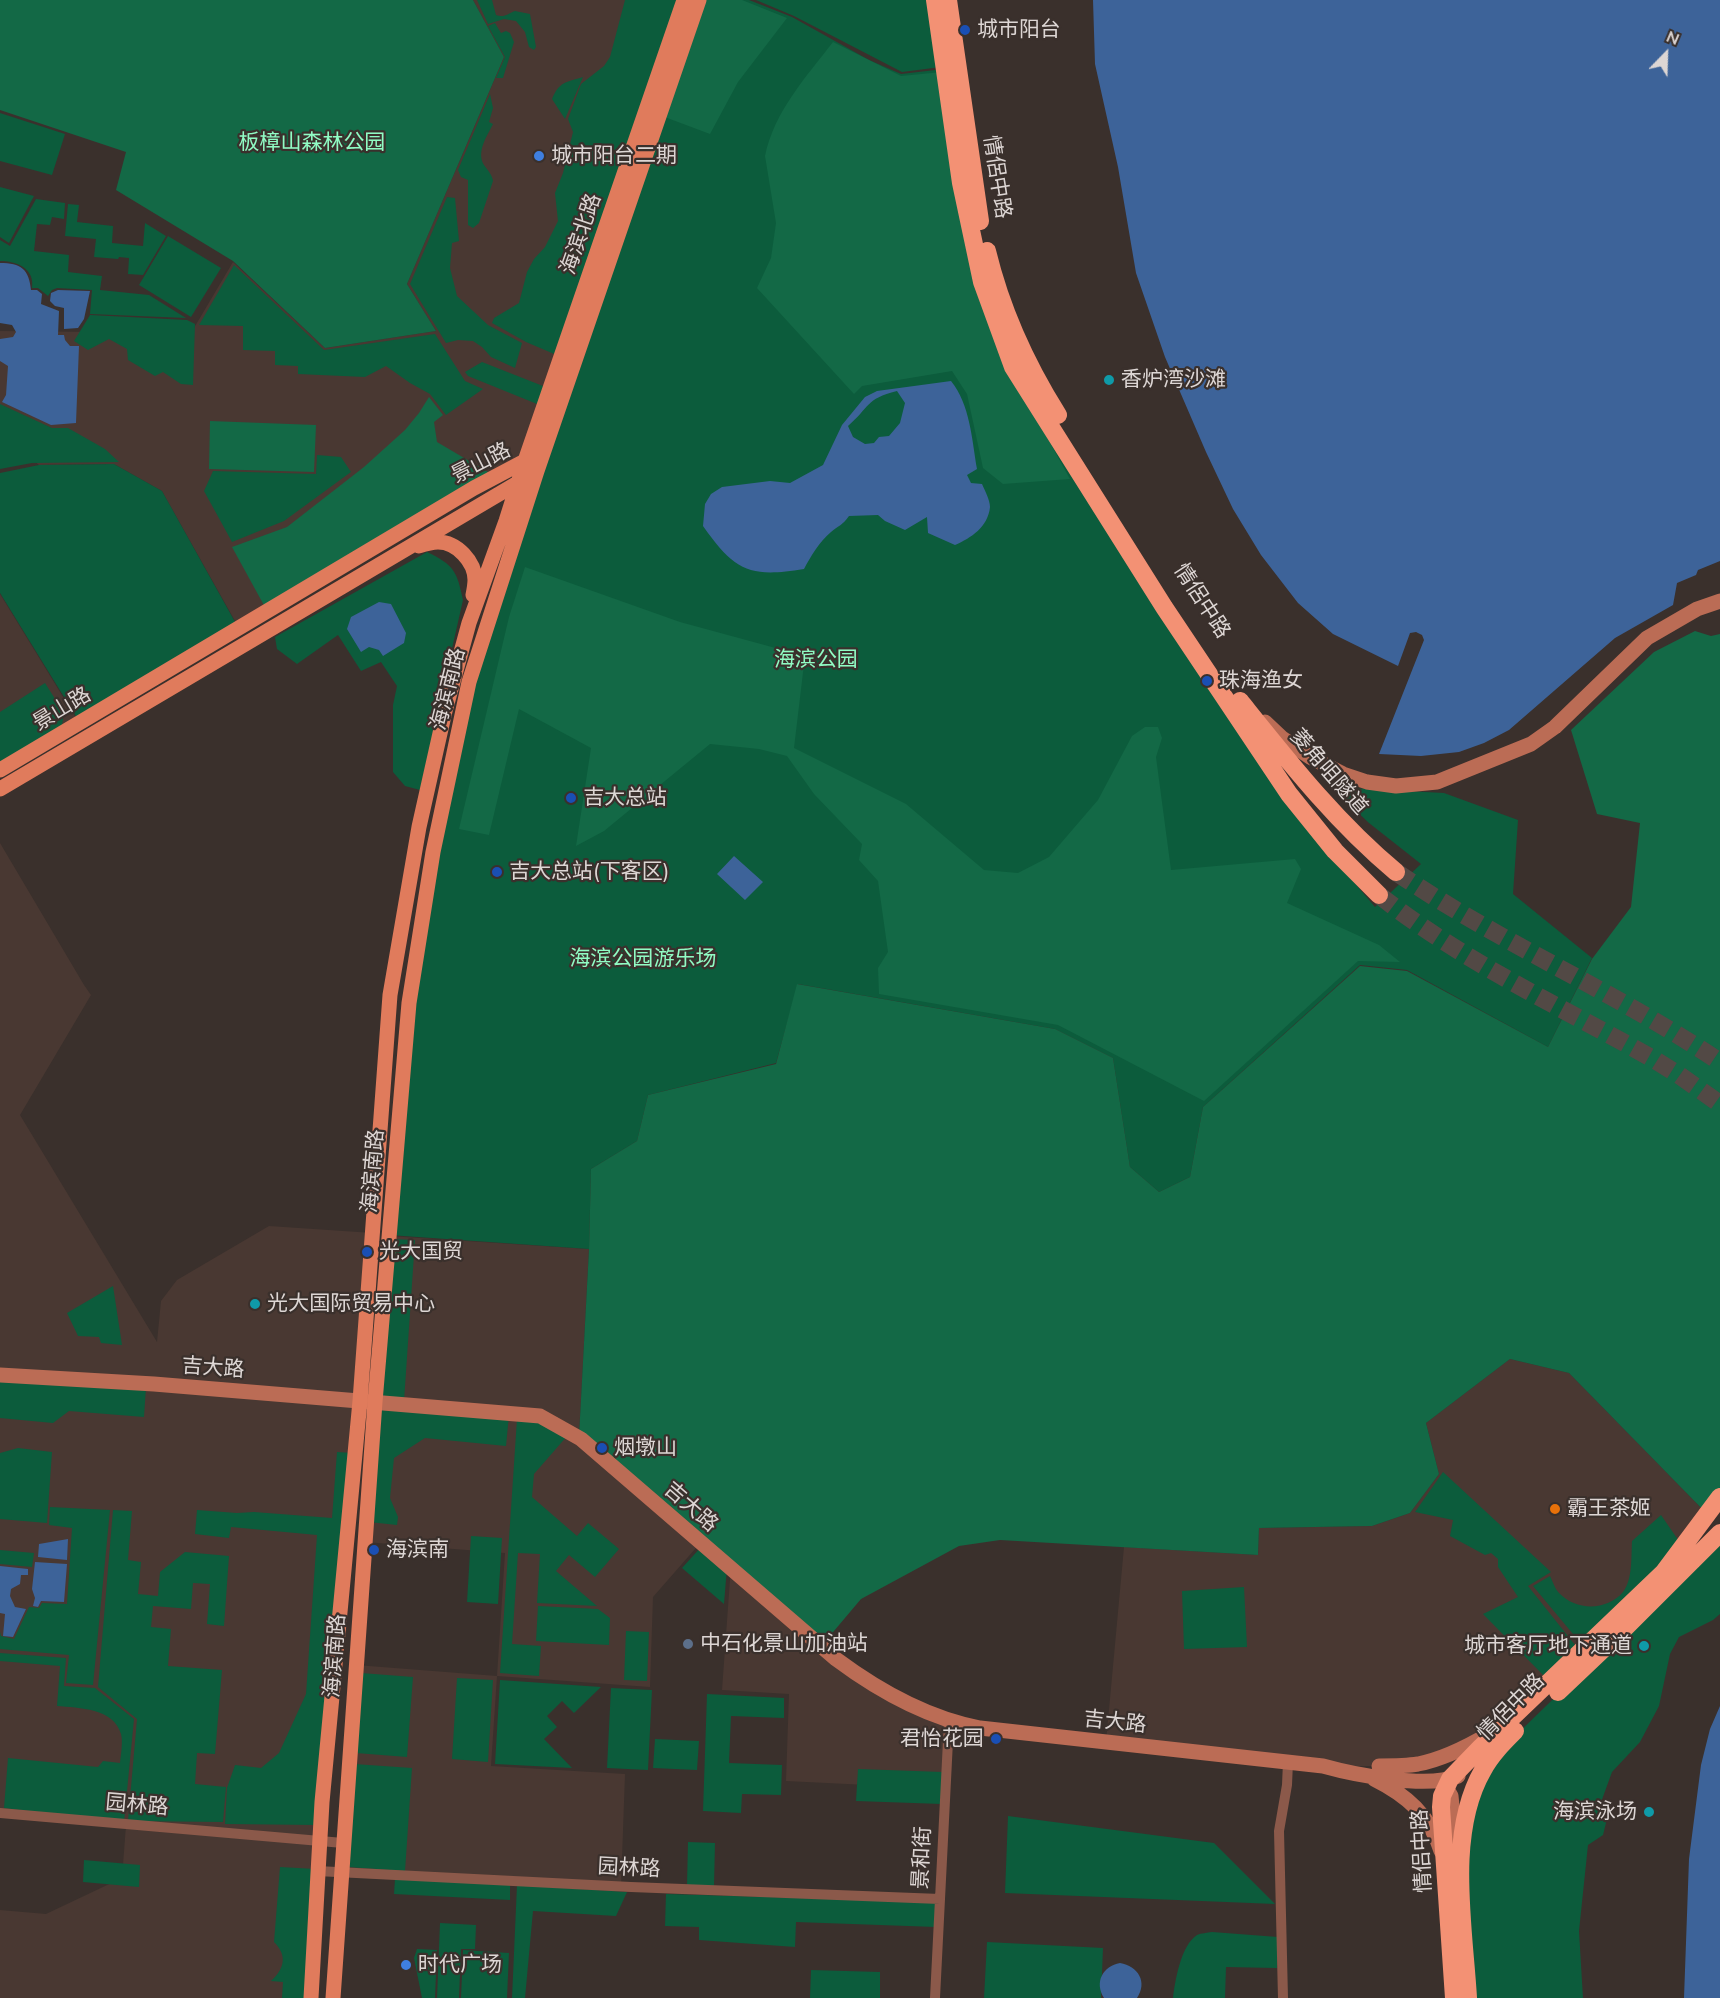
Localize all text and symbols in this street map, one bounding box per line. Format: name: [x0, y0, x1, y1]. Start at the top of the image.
place label: 城市阳台: [977, 17, 1061, 43]
marker: 城市阳台: [958, 23, 972, 37]
north arrow: [1636, 24, 1696, 84]
text: N: [1664, 26, 1683, 49]
park label: 板樟山森林公园: [239, 130, 385, 156]
street label: 情侶中路: [978, 134, 1016, 220]
place label: 城市阳台二期: [551, 143, 677, 169]
marker: 城市阳台二期: [532, 149, 546, 163]
street label: 海滨北路: [555, 190, 607, 278]
place label: 香炉湾沙滩: [1121, 367, 1226, 393]
marker: 香炉湾沙滩: [1102, 373, 1116, 387]
street label: 景山路: [447, 437, 515, 489]
street label: 情侶中路: [1169, 559, 1235, 643]
street label: 海滨南路: [426, 645, 470, 733]
park label: 海滨公园: [774, 647, 858, 673]
place label: 珠海渔女: [1219, 668, 1303, 694]
marker: 珠海渔女: [1200, 674, 1214, 688]
street label: 景山路: [29, 682, 95, 736]
street label: 菱角咀隧道: [1285, 724, 1373, 820]
place label: 吉大总站: [583, 785, 667, 811]
marker: 吉大总站: [564, 791, 578, 805]
place label: 吉大总站(下客区): [509, 859, 669, 885]
marker: 吉大总站(下客区): [490, 865, 504, 879]
park label: 海滨公园游乐场: [570, 946, 716, 972]
street label: 海滨南路: [357, 1128, 389, 1214]
place label: 光大国贸: [379, 1239, 463, 1265]
marker: 光大国贸: [360, 1245, 374, 1259]
place label: 光大国际贸易中心: [267, 1291, 435, 1317]
marker: 光大国际贸易中心: [248, 1297, 262, 1311]
street label: 吉大路: [181, 1353, 245, 1383]
place label: 烟墩山: [614, 1435, 677, 1461]
marker: 烟墩山: [595, 1441, 609, 1455]
street label: 吉大路: [659, 1477, 723, 1537]
place label: 霸王茶姬: [1567, 1496, 1651, 1522]
marker: 霸王茶姬: [1548, 1502, 1562, 1516]
place label: 海滨南: [386, 1537, 449, 1563]
marker: 海滨南: [367, 1543, 381, 1557]
street label: 海滨南路: [320, 1613, 350, 1699]
place label: 中石化景山加油站: [700, 1631, 868, 1657]
place label: 城市客厅地下通道: [1464, 1633, 1632, 1659]
marker: 中石化景山加油站: [681, 1637, 695, 1651]
marker: 城市客厅地下通道: [1637, 1639, 1651, 1653]
street label: 情侶中路: [1472, 1668, 1550, 1746]
street label: 吉大路: [1082, 1706, 1148, 1738]
place label: 君怡花园: [900, 1726, 984, 1752]
marker: 君怡花园: [989, 1732, 1003, 1746]
street label: 园林路: [105, 1790, 169, 1820]
place label: 海滨泳场: [1553, 1799, 1637, 1825]
marker: 海滨泳场: [1642, 1805, 1656, 1819]
street label: 情侣中路: [1407, 1808, 1437, 1894]
street label: 景和街: [908, 1826, 936, 1890]
street label: 园林路: [597, 1854, 661, 1882]
place label: 时代广场: [418, 1952, 502, 1978]
marker: 时代广场: [399, 1958, 413, 1972]

